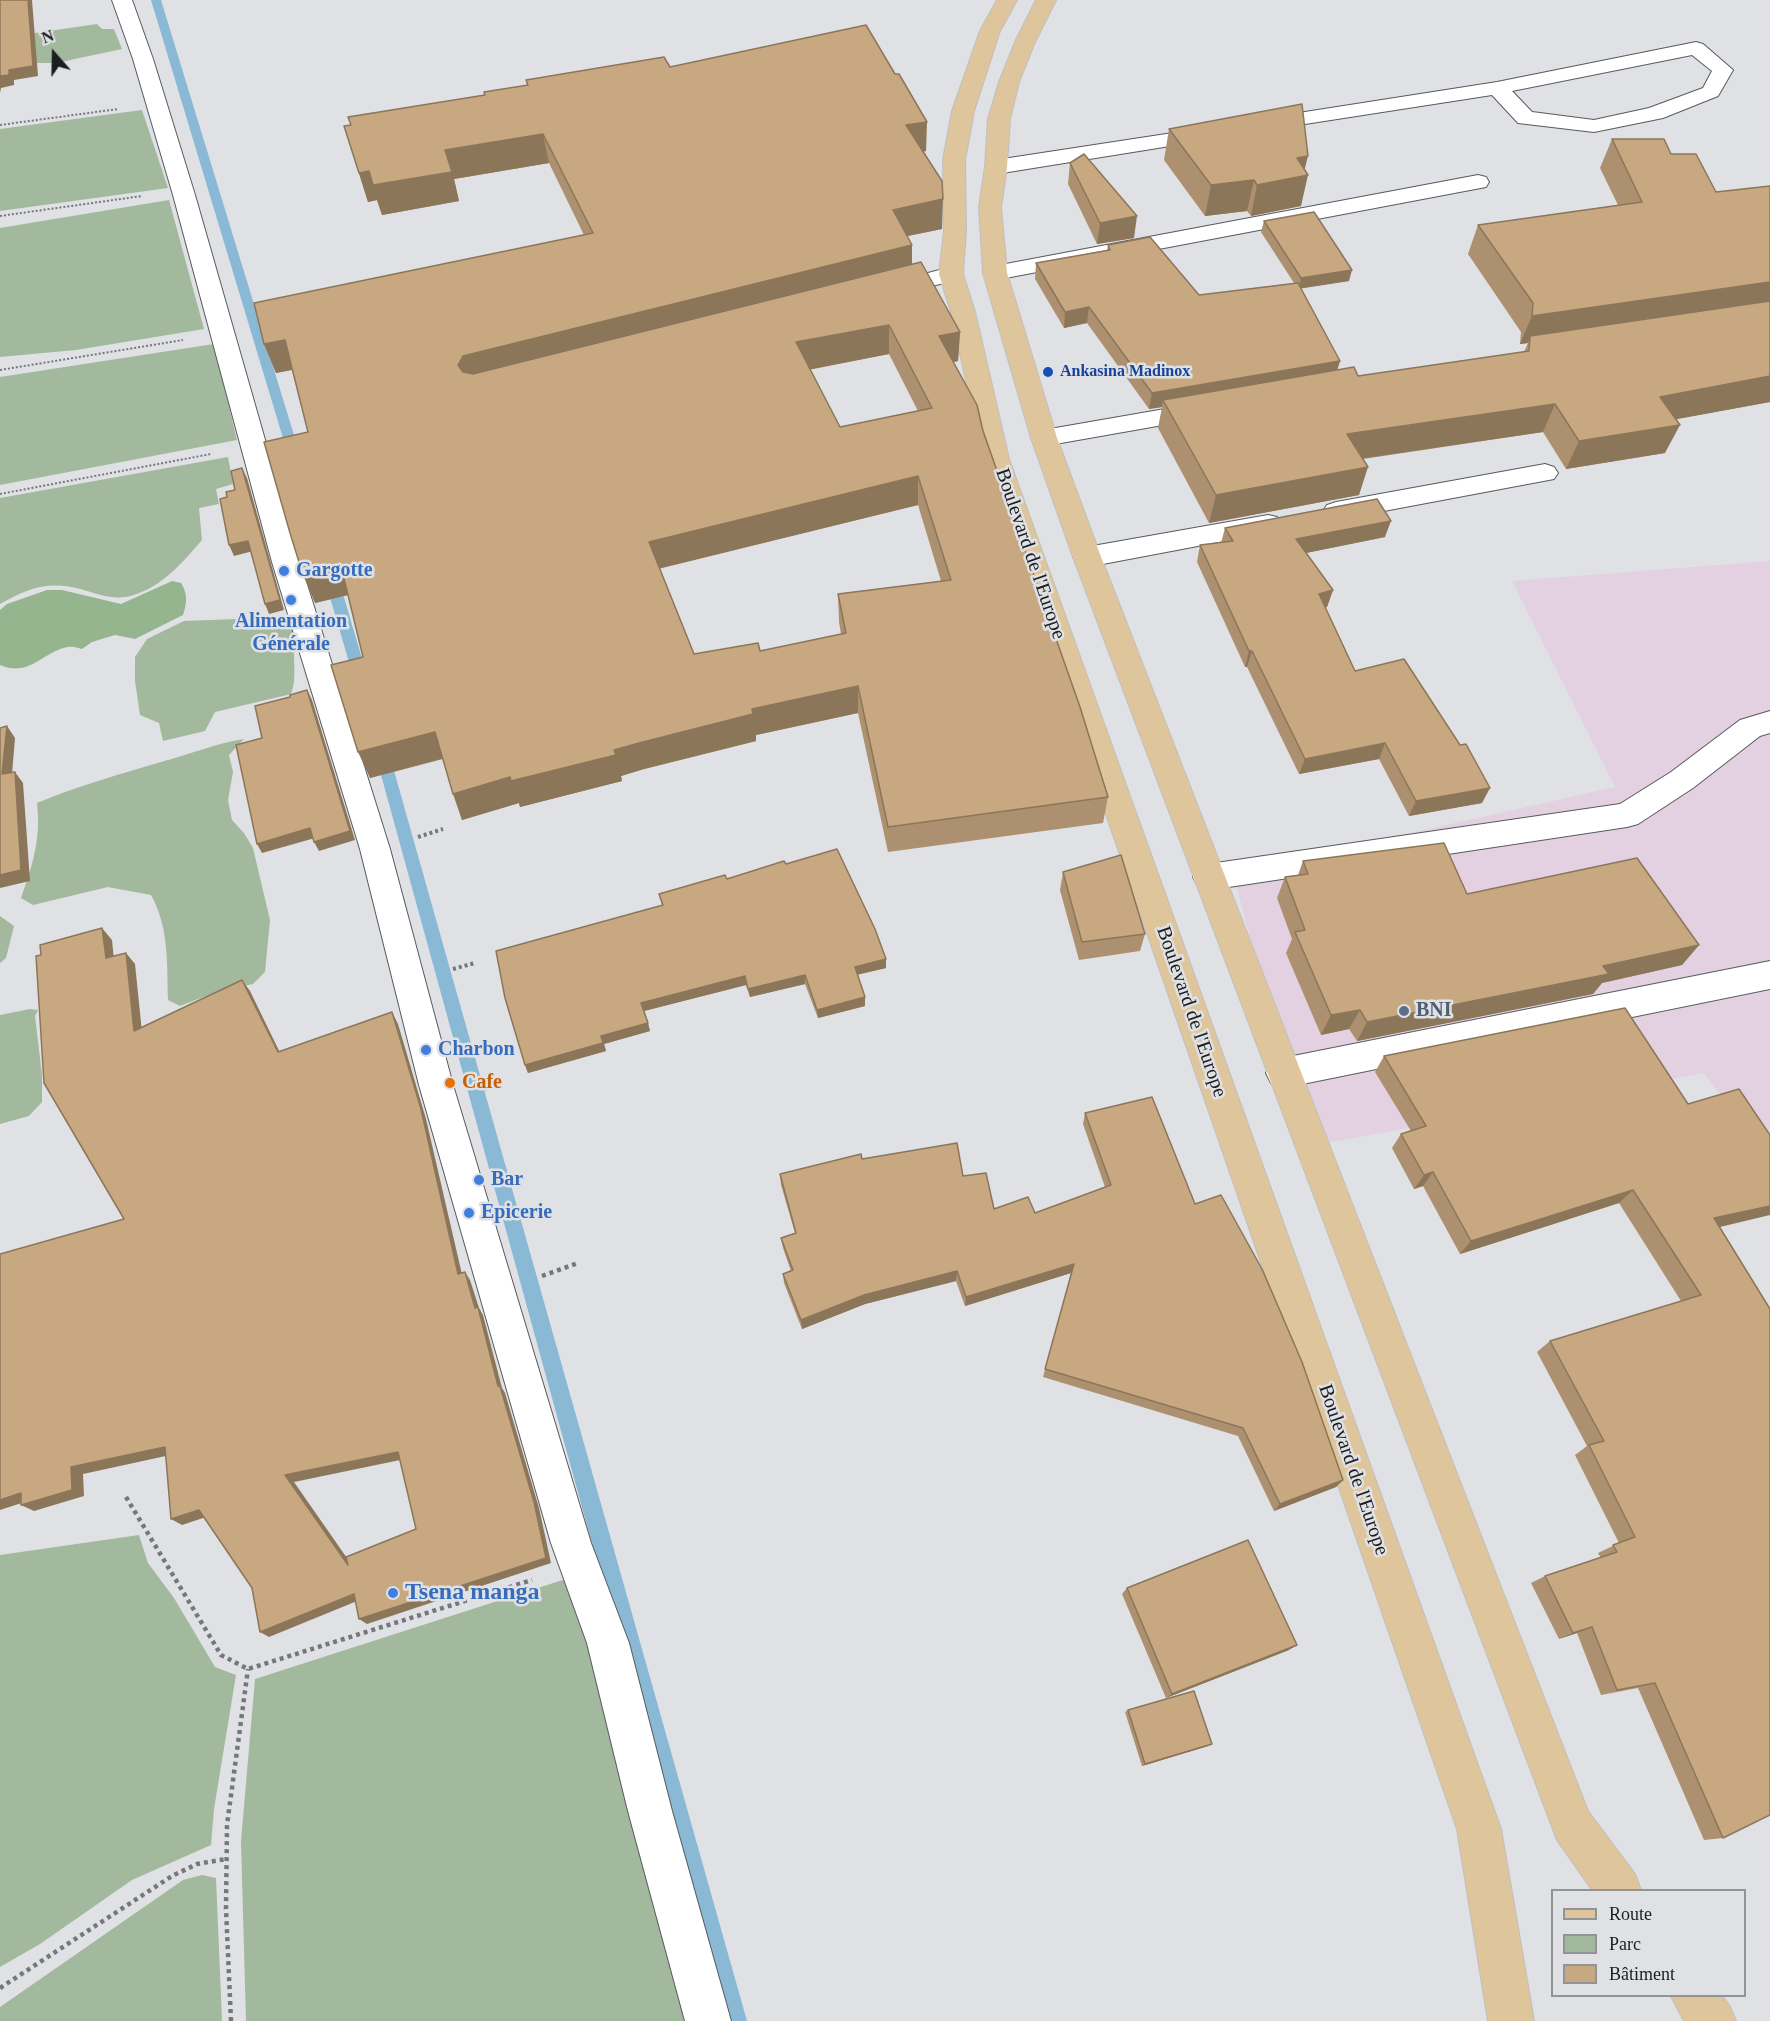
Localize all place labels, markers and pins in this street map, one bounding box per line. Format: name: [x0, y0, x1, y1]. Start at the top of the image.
place label: Ankasina Madinox: [1060, 362, 1190, 382]
marker: Ankasina Madinox: [1041, 365, 1055, 379]
place label: Gargotte: [296, 559, 373, 583]
marker: Gargotte: [277, 564, 291, 578]
marker: Alimentation Générale: [284, 593, 298, 607]
place label: Alimentation Générale: [235, 610, 347, 657]
place label: BNI: [1416, 999, 1452, 1023]
marker: BNI: [1397, 1004, 1411, 1018]
place label: Charbon: [438, 1038, 515, 1062]
marker: Charbon: [419, 1043, 433, 1057]
place label: Cafe: [462, 1071, 502, 1095]
marker: Cafe: [443, 1076, 457, 1090]
place label: Bar: [491, 1168, 523, 1192]
marker: Bar: [472, 1173, 486, 1187]
place label: Epicerie: [481, 1201, 552, 1225]
marker: Epicerie: [462, 1206, 476, 1220]
place label: Tsena manga: [405, 1579, 539, 1607]
marker: Tsena manga: [386, 1586, 400, 1600]

